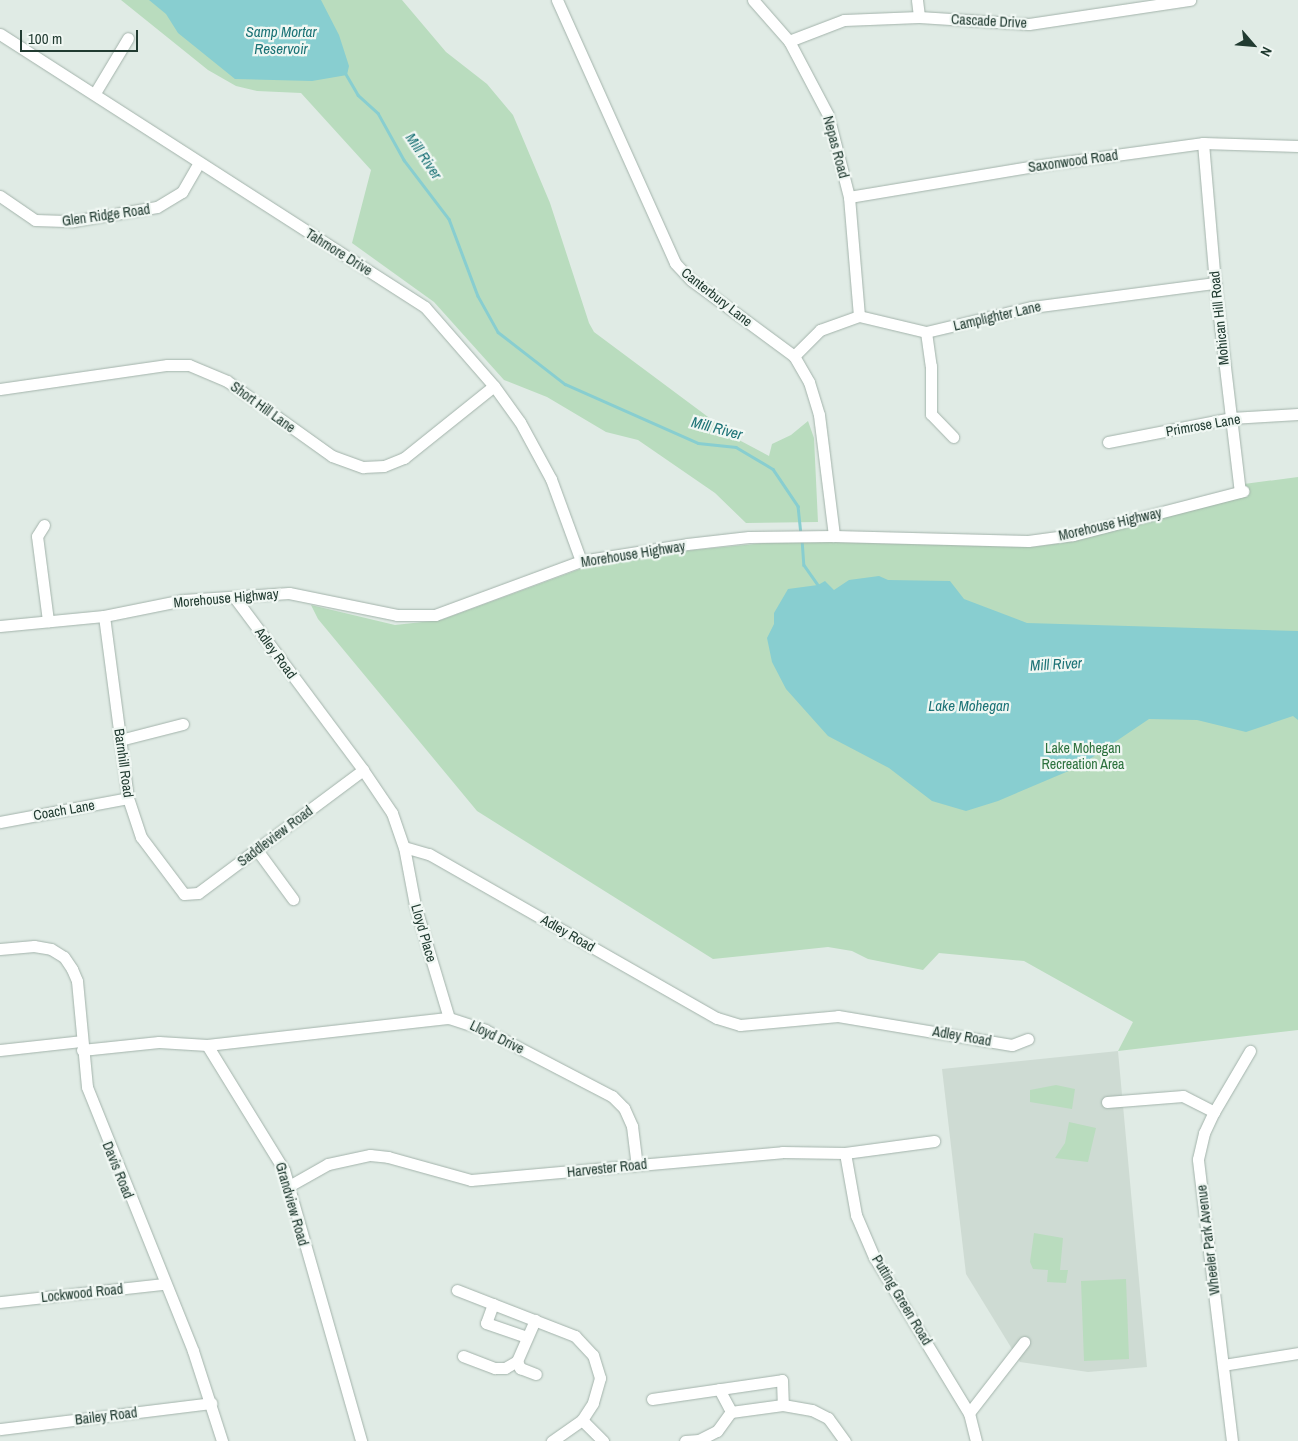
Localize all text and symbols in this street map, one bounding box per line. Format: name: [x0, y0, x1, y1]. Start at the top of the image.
street label: Cascade Drive: [951, 11, 1027, 31]
scale bar: [22, 20, 140, 52]
north arrow: [1228, 20, 1278, 70]
water label: Samp Mortar Reservoir: [245, 22, 317, 57]
text: 100 m: [28, 28, 62, 49]
text: N: [1256, 44, 1276, 60]
street label: Nepas Road: [820, 114, 852, 180]
water label: Mill River: [402, 129, 446, 183]
street label: Saxonwood Road: [1027, 146, 1119, 176]
street label: Glen Ridge Road: [61, 201, 151, 229]
street label: Tahmore Drive: [303, 225, 375, 279]
street label: Canterbury Lane: [678, 264, 756, 330]
street label: Mohican Hill Road: [1206, 270, 1232, 366]
street label: Lamplighter Lane: [952, 298, 1042, 334]
street label: Short Hill Lane: [227, 378, 299, 436]
street label: Primrose Lane: [1164, 410, 1242, 440]
water label: Mill River: [690, 413, 744, 443]
street label: Morehouse Highway: [1057, 504, 1163, 544]
street label: Morehouse Highway: [580, 537, 686, 571]
street label: Morehouse Highway: [173, 585, 279, 611]
street label: Adley Road: [252, 624, 300, 682]
water label: Mill River: [1030, 654, 1082, 674]
water label: Lake Mohegan: [928, 697, 1010, 715]
street label: Barnhill Road: [111, 727, 137, 799]
park label: Lake Mohegan Recreation Area: [1041, 740, 1125, 772]
street label: Coach Lane: [32, 796, 96, 824]
street label: Saddleview Road: [234, 802, 316, 870]
street label: Lloyd Place: [408, 902, 440, 964]
street label: Adley Road: [538, 911, 598, 955]
street label: Lloyd Drive: [467, 1017, 527, 1057]
street label: Adley Road: [931, 1023, 993, 1049]
street label: Davis Road: [99, 1139, 137, 1201]
street label: Harvester Road: [566, 1155, 648, 1181]
street label: Grandview Road: [272, 1160, 312, 1248]
street label: Wheeler Park Avenue: [1193, 1184, 1223, 1296]
street label: Putting Green Road: [869, 1252, 935, 1348]
street label: Lockwood Road: [40, 1280, 124, 1306]
street label: Bailey Road: [74, 1404, 138, 1428]

